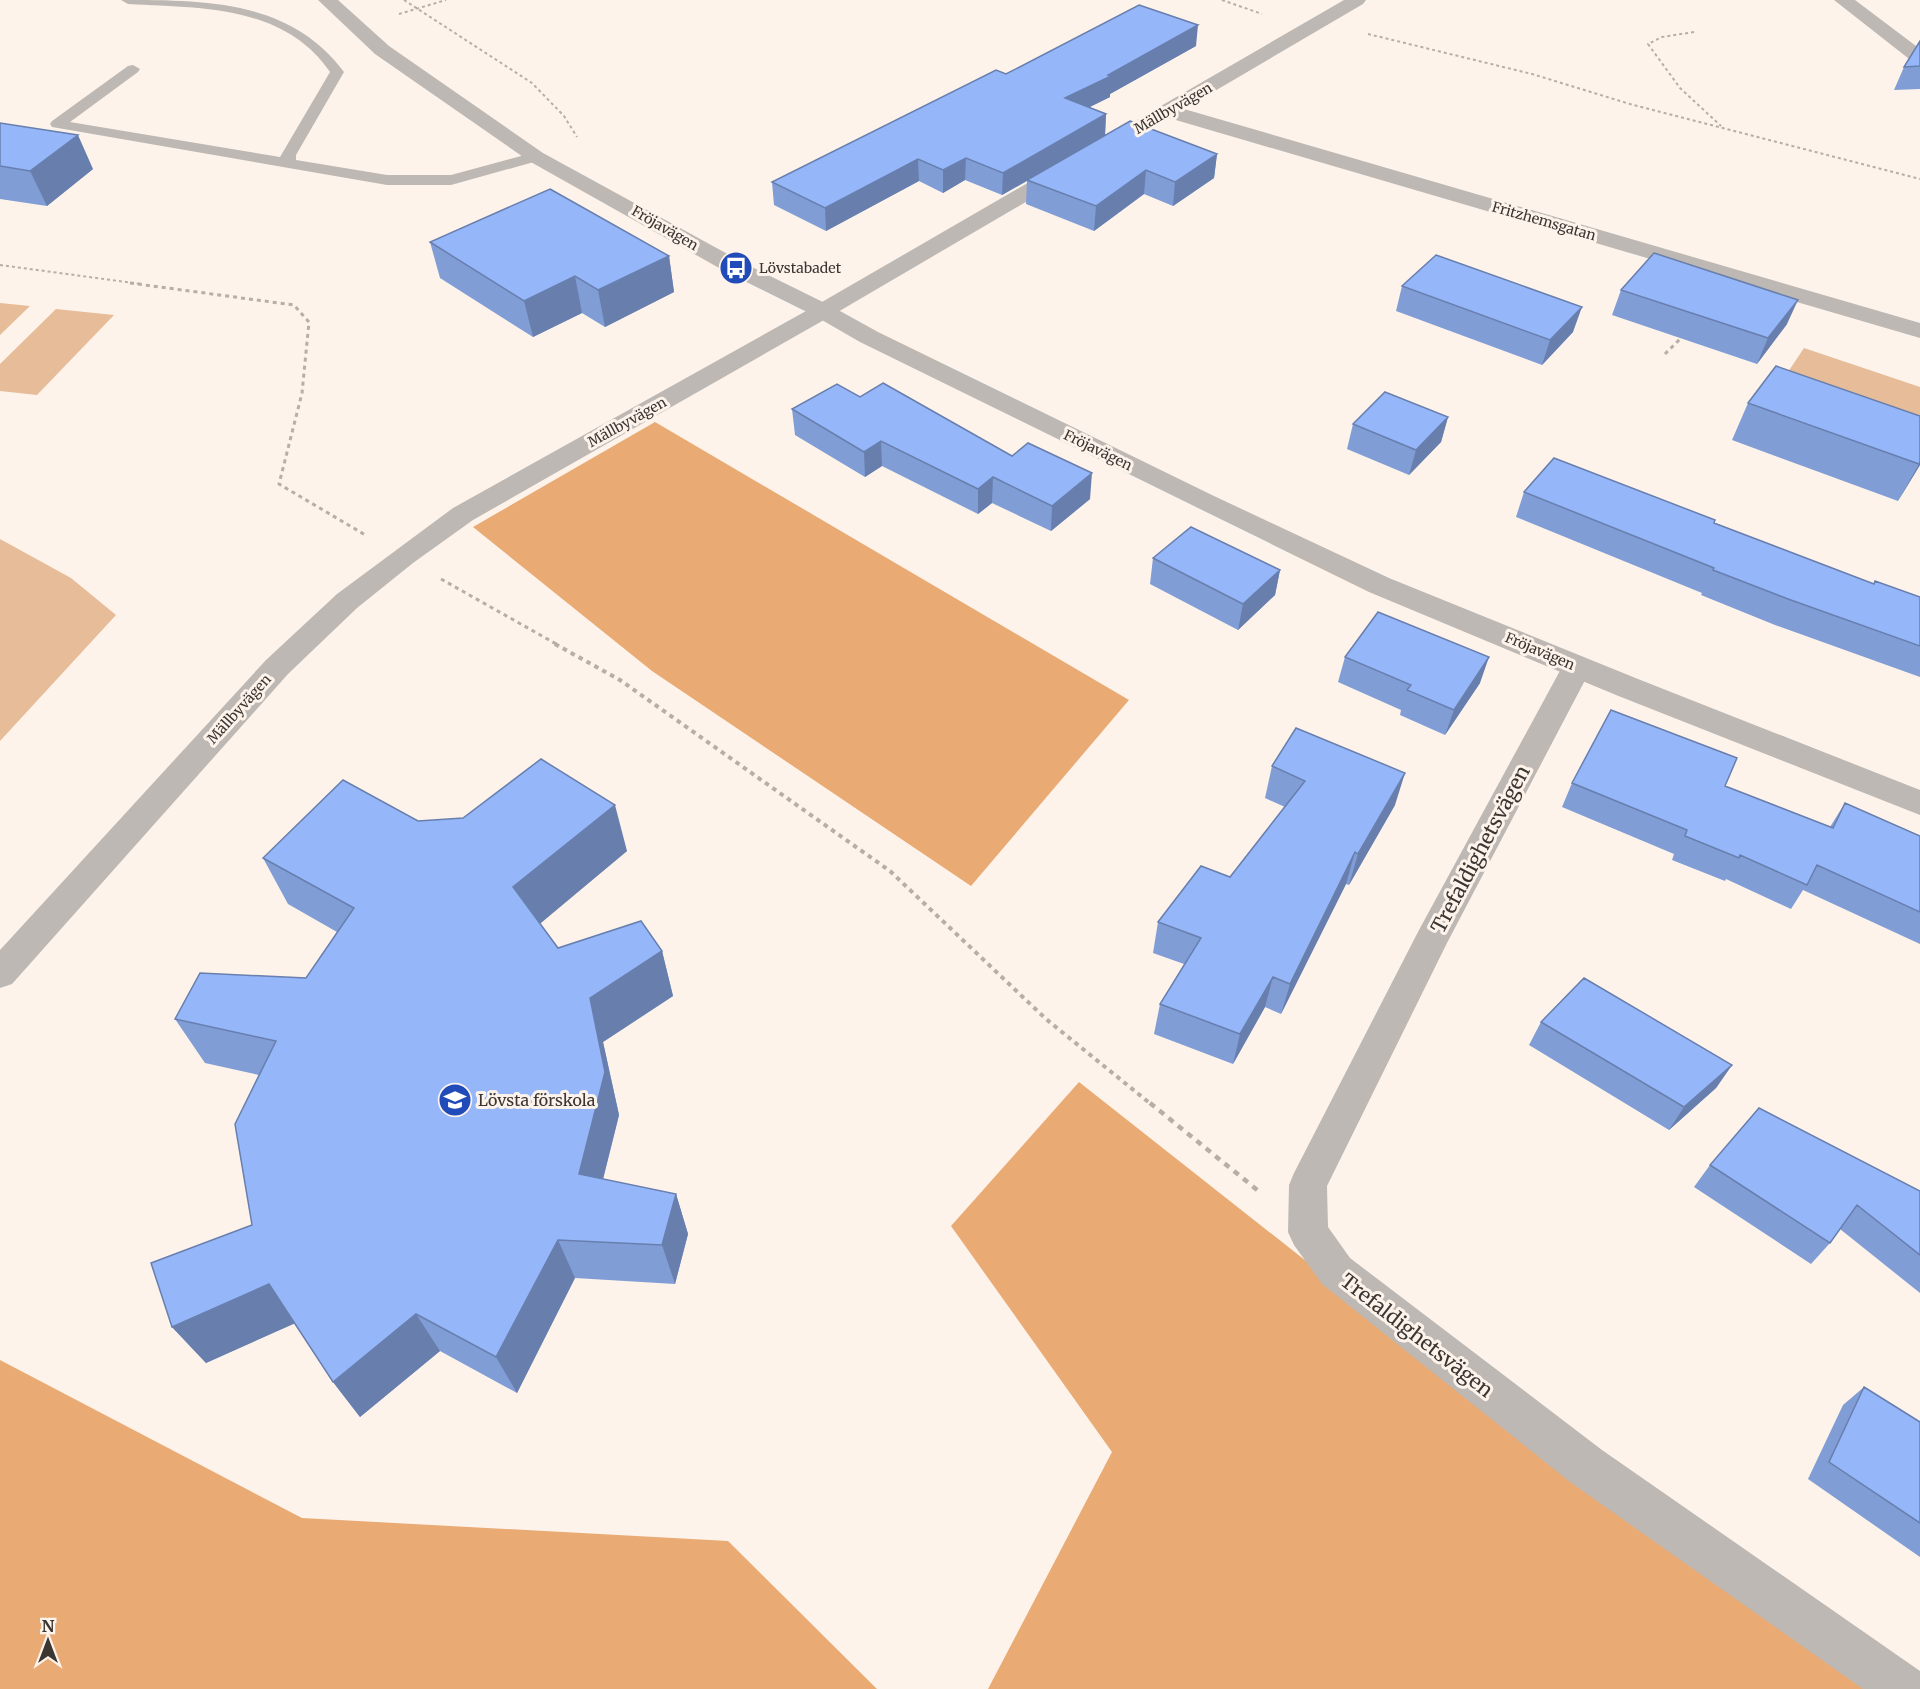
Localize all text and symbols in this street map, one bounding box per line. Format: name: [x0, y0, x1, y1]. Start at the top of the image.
street label: Mällbyvägen: [1131, 78, 1215, 138]
street label: Fritzhemsgatan: [1490, 198, 1598, 244]
street label: Fröjavägen: [628, 202, 702, 254]
bus stop icon: Lövstabadet: [718, 250, 754, 286]
place label: Lövstabadet: [759, 259, 842, 277]
street label: Mällbyvägen: [584, 393, 670, 451]
street label: Fröjavägen: [1061, 426, 1135, 474]
street label: Fröjavägen: [1502, 628, 1578, 674]
street label: Mällbyvägen: [203, 671, 275, 747]
street label: Trefaldighetsvägen: [1425, 761, 1535, 937]
school or university icon: Lövsta förskola: [437, 1082, 473, 1118]
place label: Lövsta förskola: [478, 1090, 596, 1110]
street label: Trefaldighetsvägen: [1336, 1268, 1498, 1402]
north arrow: [18, 1611, 78, 1671]
text: N: [42, 1616, 55, 1636]

